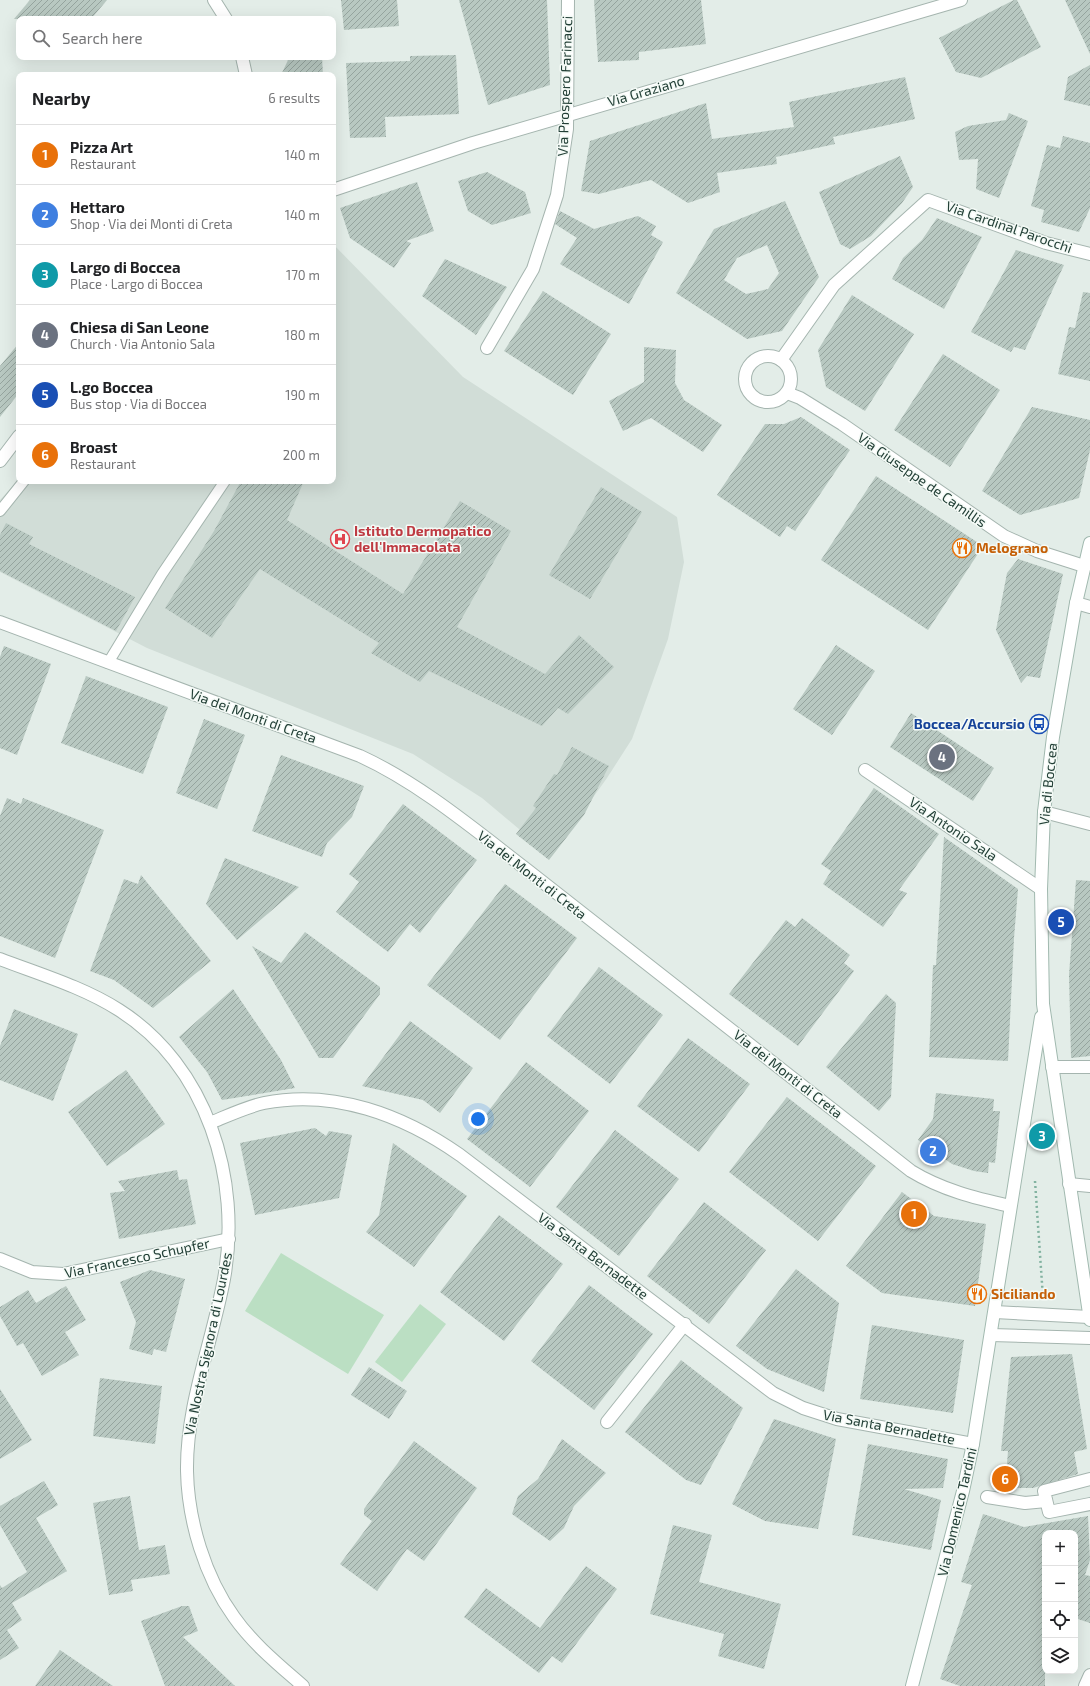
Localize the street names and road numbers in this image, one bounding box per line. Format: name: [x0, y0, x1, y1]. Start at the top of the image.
street label: Via Prospero Farinacci: [554, 15, 575, 157]
street label: Via Graziano: [605, 71, 686, 110]
street label: Via Cardinal Parocchi: [944, 197, 1075, 256]
street label: Via Giuseppe de Camillis: [855, 429, 990, 531]
street label: Via dei Monti di Creta: [187, 685, 319, 746]
street label: Via di Boccea: [1035, 742, 1060, 826]
street label: Via Antonio Sala: [906, 793, 1001, 864]
street label: Via dei Monti di Creta: [474, 827, 590, 922]
street label: Via dei Monti di Creta: [730, 1026, 846, 1121]
street label: Via Santa Bernadette: [535, 1208, 652, 1303]
street label: Via Francesco Schupfer: [63, 1234, 211, 1281]
street label: Via Nostra Signora di Lourdes: [180, 1251, 235, 1437]
street label: Via Santa Bernadette: [822, 1405, 956, 1448]
street label: Via Domenico Tardini: [933, 1446, 980, 1578]

